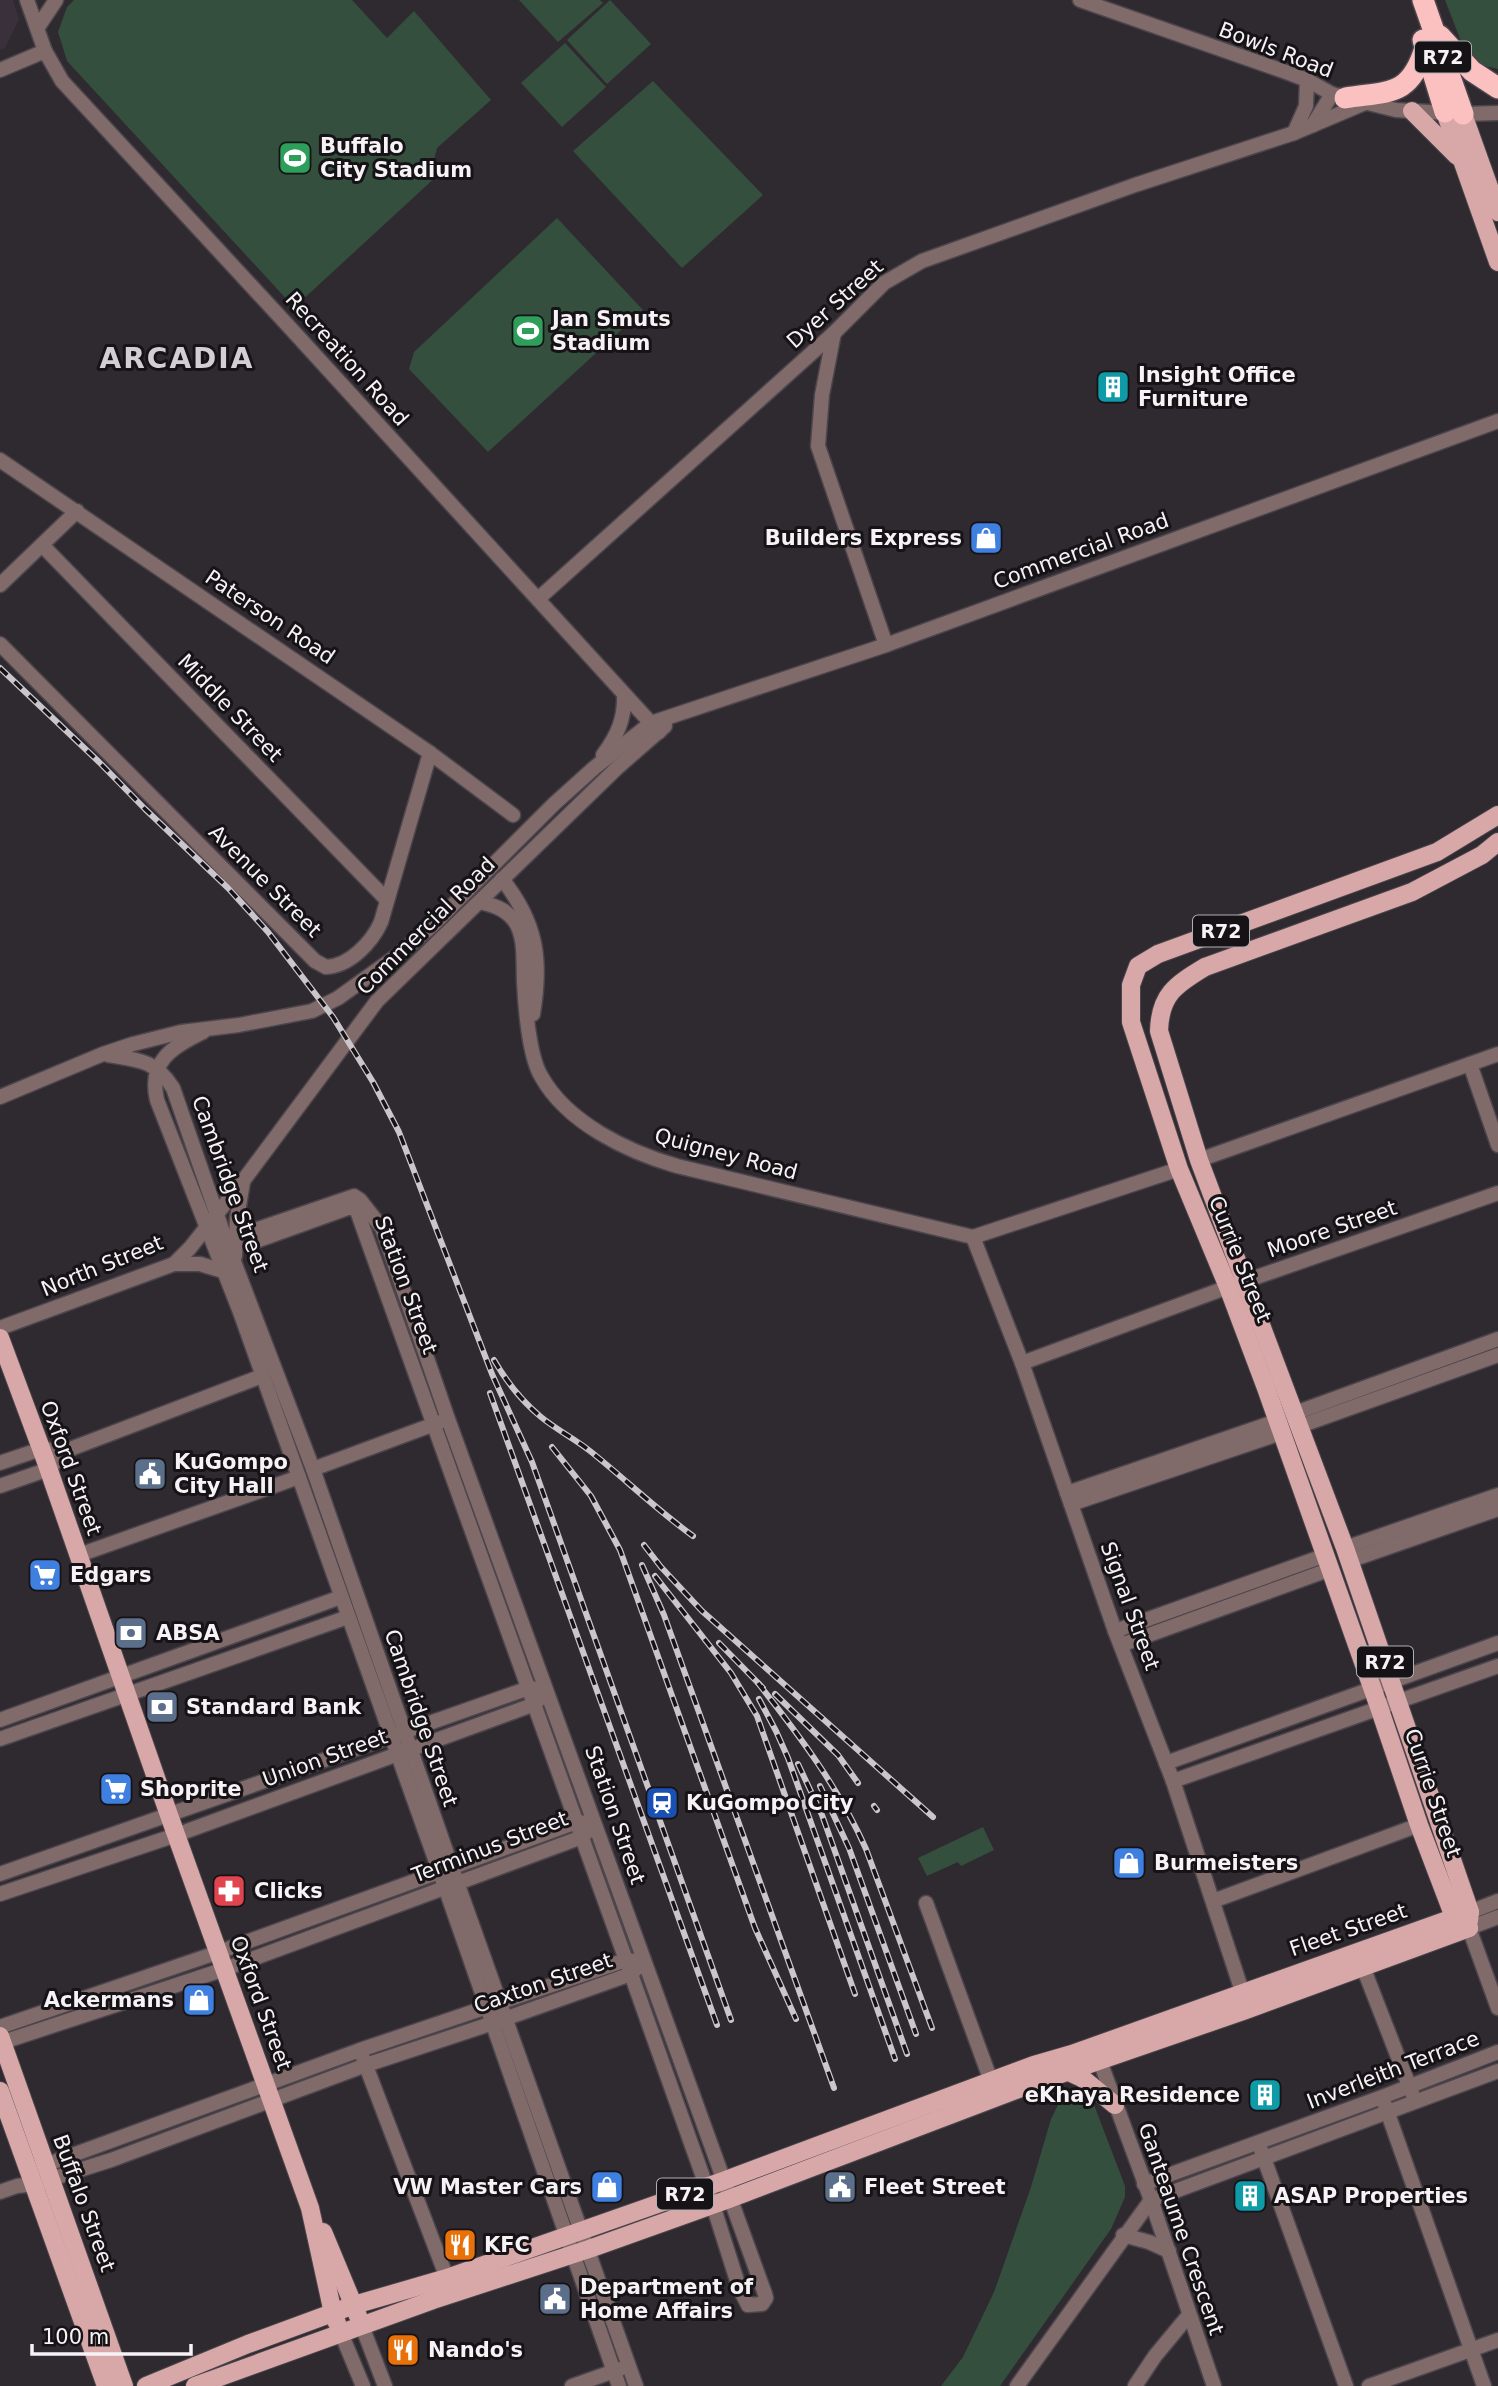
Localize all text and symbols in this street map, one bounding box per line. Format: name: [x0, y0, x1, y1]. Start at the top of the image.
street label: Bowls Road: [1215, 17, 1337, 83]
road number: R72: [1415, 41, 1471, 72]
place label: Buffalo City Stadium: [320, 134, 472, 182]
sports icon: Buffalo City Stadium: [276, 139, 314, 177]
street label: Dyer Street: [782, 255, 888, 353]
street label: Recreation Road: [281, 287, 413, 431]
place label: Jan Smuts Stadium: [550, 307, 671, 355]
sports icon: Jan Smuts Stadium: [509, 312, 547, 350]
district label: ARCADIA: [100, 342, 254, 375]
place label: Insight Office Furniture: [1138, 363, 1296, 411]
building icon: Insight Office Furniture: [1094, 368, 1132, 406]
street label: Commercial Road: [990, 508, 1172, 594]
shop icon: Builders Express: [967, 519, 1005, 557]
place label: Builders Express: [765, 526, 962, 550]
street label: Paterson Road: [201, 565, 339, 669]
street label: Middle Street: [173, 649, 287, 767]
street label: Avenue Street: [204, 820, 326, 942]
street label: Commercial Road: [352, 852, 500, 1000]
road number: R72: [1193, 916, 1249, 946]
street label: Cambridge Street: [187, 1093, 273, 1275]
street label: Quigney Road: [652, 1123, 800, 1185]
street label: Currie Street: [1204, 1192, 1276, 1326]
street label: Moore Street: [1264, 1196, 1400, 1262]
street label: Station Street: [370, 1213, 442, 1357]
street label: North Street: [38, 1231, 166, 1301]
street label: Oxford Street: [36, 1398, 106, 1538]
place label: KuGompo City Hall: [174, 1450, 288, 1498]
public building icon: KuGompo City Hall: [131, 1455, 169, 1493]
street label: Signal Street: [1096, 1538, 1164, 1674]
supermarket icon: Edgars: [26, 1556, 64, 1594]
place label: Edgars: [70, 1563, 151, 1587]
bank icon: ABSA: [112, 1614, 150, 1652]
place label: ABSA: [156, 1621, 220, 1645]
street label: Cambridge Street: [379, 1626, 463, 1810]
road number: R72: [1357, 1646, 1413, 1678]
bank icon: Standard Bank: [143, 1688, 181, 1726]
place label: Standard Bank: [186, 1695, 362, 1719]
street label: Union Street: [259, 1724, 391, 1792]
street label: Currie Street: [1400, 1726, 1466, 1860]
street label: Station Street: [580, 1742, 650, 1888]
supermarket icon: Shoprite: [97, 1770, 135, 1808]
place label: Shoprite: [140, 1777, 241, 1801]
station icon: KuGompo City: [643, 1784, 681, 1822]
place label: KuGompo City: [686, 1791, 854, 1815]
street label: Terminus Street: [408, 1806, 571, 1888]
shop icon: Burmeisters: [1110, 1844, 1148, 1882]
place label: Burmeisters: [1154, 1851, 1298, 1875]
pharmacy icon: Clicks: [210, 1872, 248, 1910]
place label: Clicks: [254, 1879, 323, 1903]
street label: Fleet Street: [1286, 1899, 1410, 1961]
street label: Oxford Street: [226, 1933, 296, 2073]
street label: Caxton Street: [471, 1948, 615, 2018]
shop icon: Ackermans: [180, 1981, 218, 2019]
place label: Ackermans: [44, 1988, 174, 2012]
street label: Inverleith Terrace: [1303, 2026, 1483, 2114]
building icon: eKhaya Residence: [1246, 2076, 1284, 2114]
place label: eKhaya Residence: [1025, 2083, 1240, 2107]
street label: Ganteaume Crescent: [1133, 2120, 1229, 2338]
street label: Buffalo Street: [48, 2131, 120, 2275]
shop icon: VW Master Cars: [588, 2168, 626, 2206]
public building icon: Fleet Street: [821, 2168, 859, 2206]
place label: VW Master Cars: [393, 2175, 582, 2199]
place label: Fleet Street: [864, 2175, 1005, 2199]
building icon: ASAP Properties: [1231, 2177, 1269, 2215]
road number: R72: [657, 2178, 713, 2210]
place label: ASAP Properties: [1274, 2184, 1468, 2208]
restaurant icon: KFC: [441, 2226, 479, 2264]
place label: KFC: [484, 2233, 530, 2257]
place label: Department of Home Affairs: [580, 2275, 754, 2323]
public building icon: Department of Home Affairs: [536, 2280, 574, 2318]
scale bar: [32, 2312, 191, 2356]
text: 100 m: [42, 2325, 109, 2349]
restaurant icon: Nando's: [384, 2331, 422, 2369]
place label: Nando's: [428, 2338, 523, 2362]

